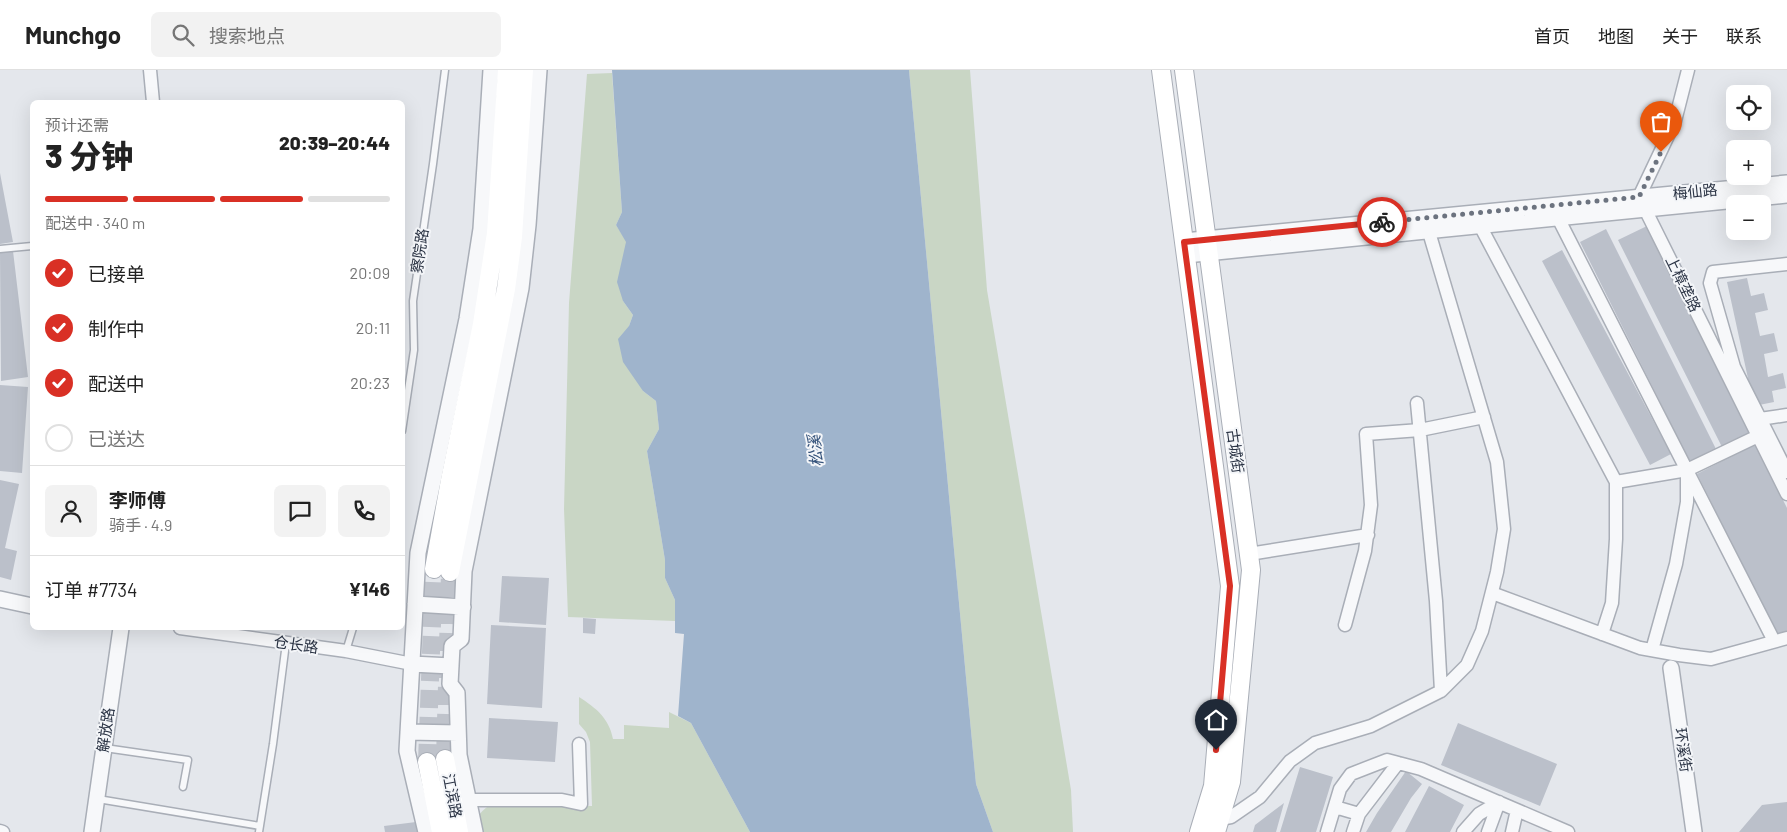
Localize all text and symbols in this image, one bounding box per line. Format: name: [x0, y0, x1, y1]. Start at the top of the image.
search box: [151, 12, 501, 57]
text: Munchgo: [25, 20, 121, 49]
icon: search: [169, 21, 197, 49]
text: 搜索地点: [209, 24, 285, 47]
text: 首页: [1534, 25, 1570, 47]
text: 地图: [1598, 25, 1634, 47]
text: 关于: [1662, 25, 1698, 47]
text: 联系: [1726, 25, 1762, 47]
map controls: [1726, 85, 1771, 240]
button: locate: [1726, 85, 1771, 130]
pin: [1640, 101, 1682, 152]
icon: bag: [1647, 108, 1675, 136]
text: 预计还需: [45, 115, 109, 134]
text: 20:39–20:44: [279, 131, 390, 154]
text: 3 分钟: [45, 136, 133, 174]
button: +: [1726, 140, 1771, 185]
street label: 梅仙路: [1672, 180, 1718, 202]
button: −: [1726, 195, 1771, 240]
courier: [1357, 197, 1407, 247]
icon: bike: [1368, 208, 1396, 236]
text: 配送中 · 340 m: [45, 213, 145, 232]
street label: 察院路: [407, 227, 431, 274]
street label: 上樟垄路: [1663, 253, 1705, 314]
icon: check: [45, 259, 73, 287]
text: 已接单: [88, 262, 145, 285]
text: 20:09: [350, 263, 390, 282]
icon: check: [45, 314, 73, 342]
text: 制作中: [88, 317, 145, 340]
text: 20:11: [356, 318, 390, 337]
icon: check: [45, 369, 73, 397]
text: 配送中: [88, 372, 145, 395]
text: 20:23: [350, 373, 390, 392]
text: 已送达: [88, 427, 145, 450]
street label: 古城街: [1224, 427, 1248, 474]
water label: 松溪: [803, 432, 826, 468]
button: person: [45, 485, 97, 537]
button: chat: [274, 485, 326, 537]
button: phone: [338, 485, 390, 537]
text: 李师傅: [109, 488, 166, 511]
text: 骑手 · 4.9: [109, 515, 172, 534]
text: ¥146: [349, 577, 390, 600]
text: 订单 #7734: [45, 578, 138, 601]
street label: 仓长路: [273, 632, 320, 656]
pin: [1195, 699, 1237, 750]
street label: 解放路: [93, 706, 117, 753]
icon: home: [1202, 706, 1230, 734]
street label: 环溪街: [1672, 726, 1696, 773]
street label: 江滨路: [440, 772, 466, 820]

